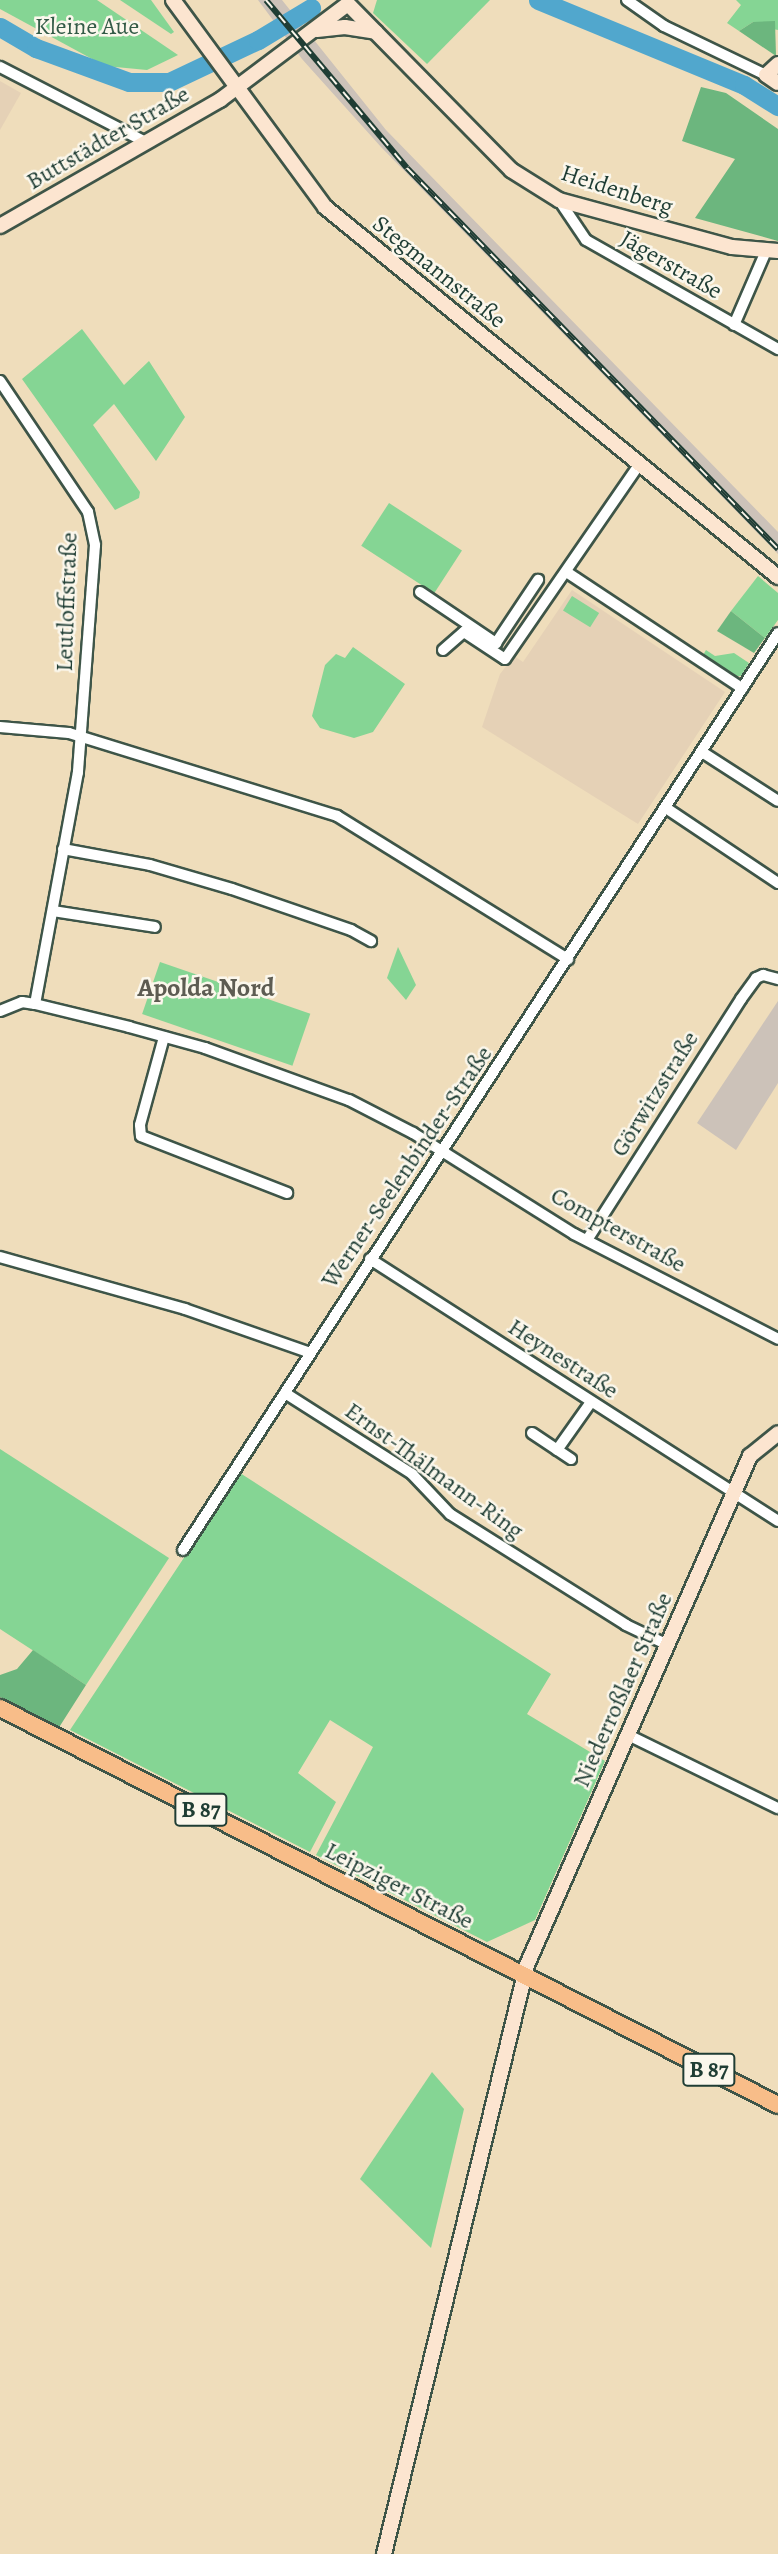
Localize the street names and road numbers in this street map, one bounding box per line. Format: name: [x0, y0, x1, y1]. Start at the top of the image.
street label: Buttstädter Straße: [22, 80, 194, 196]
street label: Heidenberg: [557, 158, 677, 222]
street label: Stegmannstraße: [366, 209, 512, 335]
street label: Jägerstraße: [615, 224, 727, 306]
street label: Leutloffstraße: [50, 532, 84, 672]
street label: Görwitzstraße: [605, 1026, 705, 1162]
street label: Werner-Seelenbinder-Straße: [315, 1041, 499, 1293]
street label: Compterstraße: [546, 1181, 690, 1279]
street label: Heynestraße: [502, 1313, 624, 1405]
street label: Ernst-Thälmann-Ring: [339, 1397, 529, 1545]
street label: Niederroßlaer Straße: [567, 1588, 679, 1792]
road number: B 87: [173, 1790, 229, 1829]
street label: Leipziger Straße: [320, 1836, 478, 1936]
road number: B 87: [681, 2050, 737, 2090]

